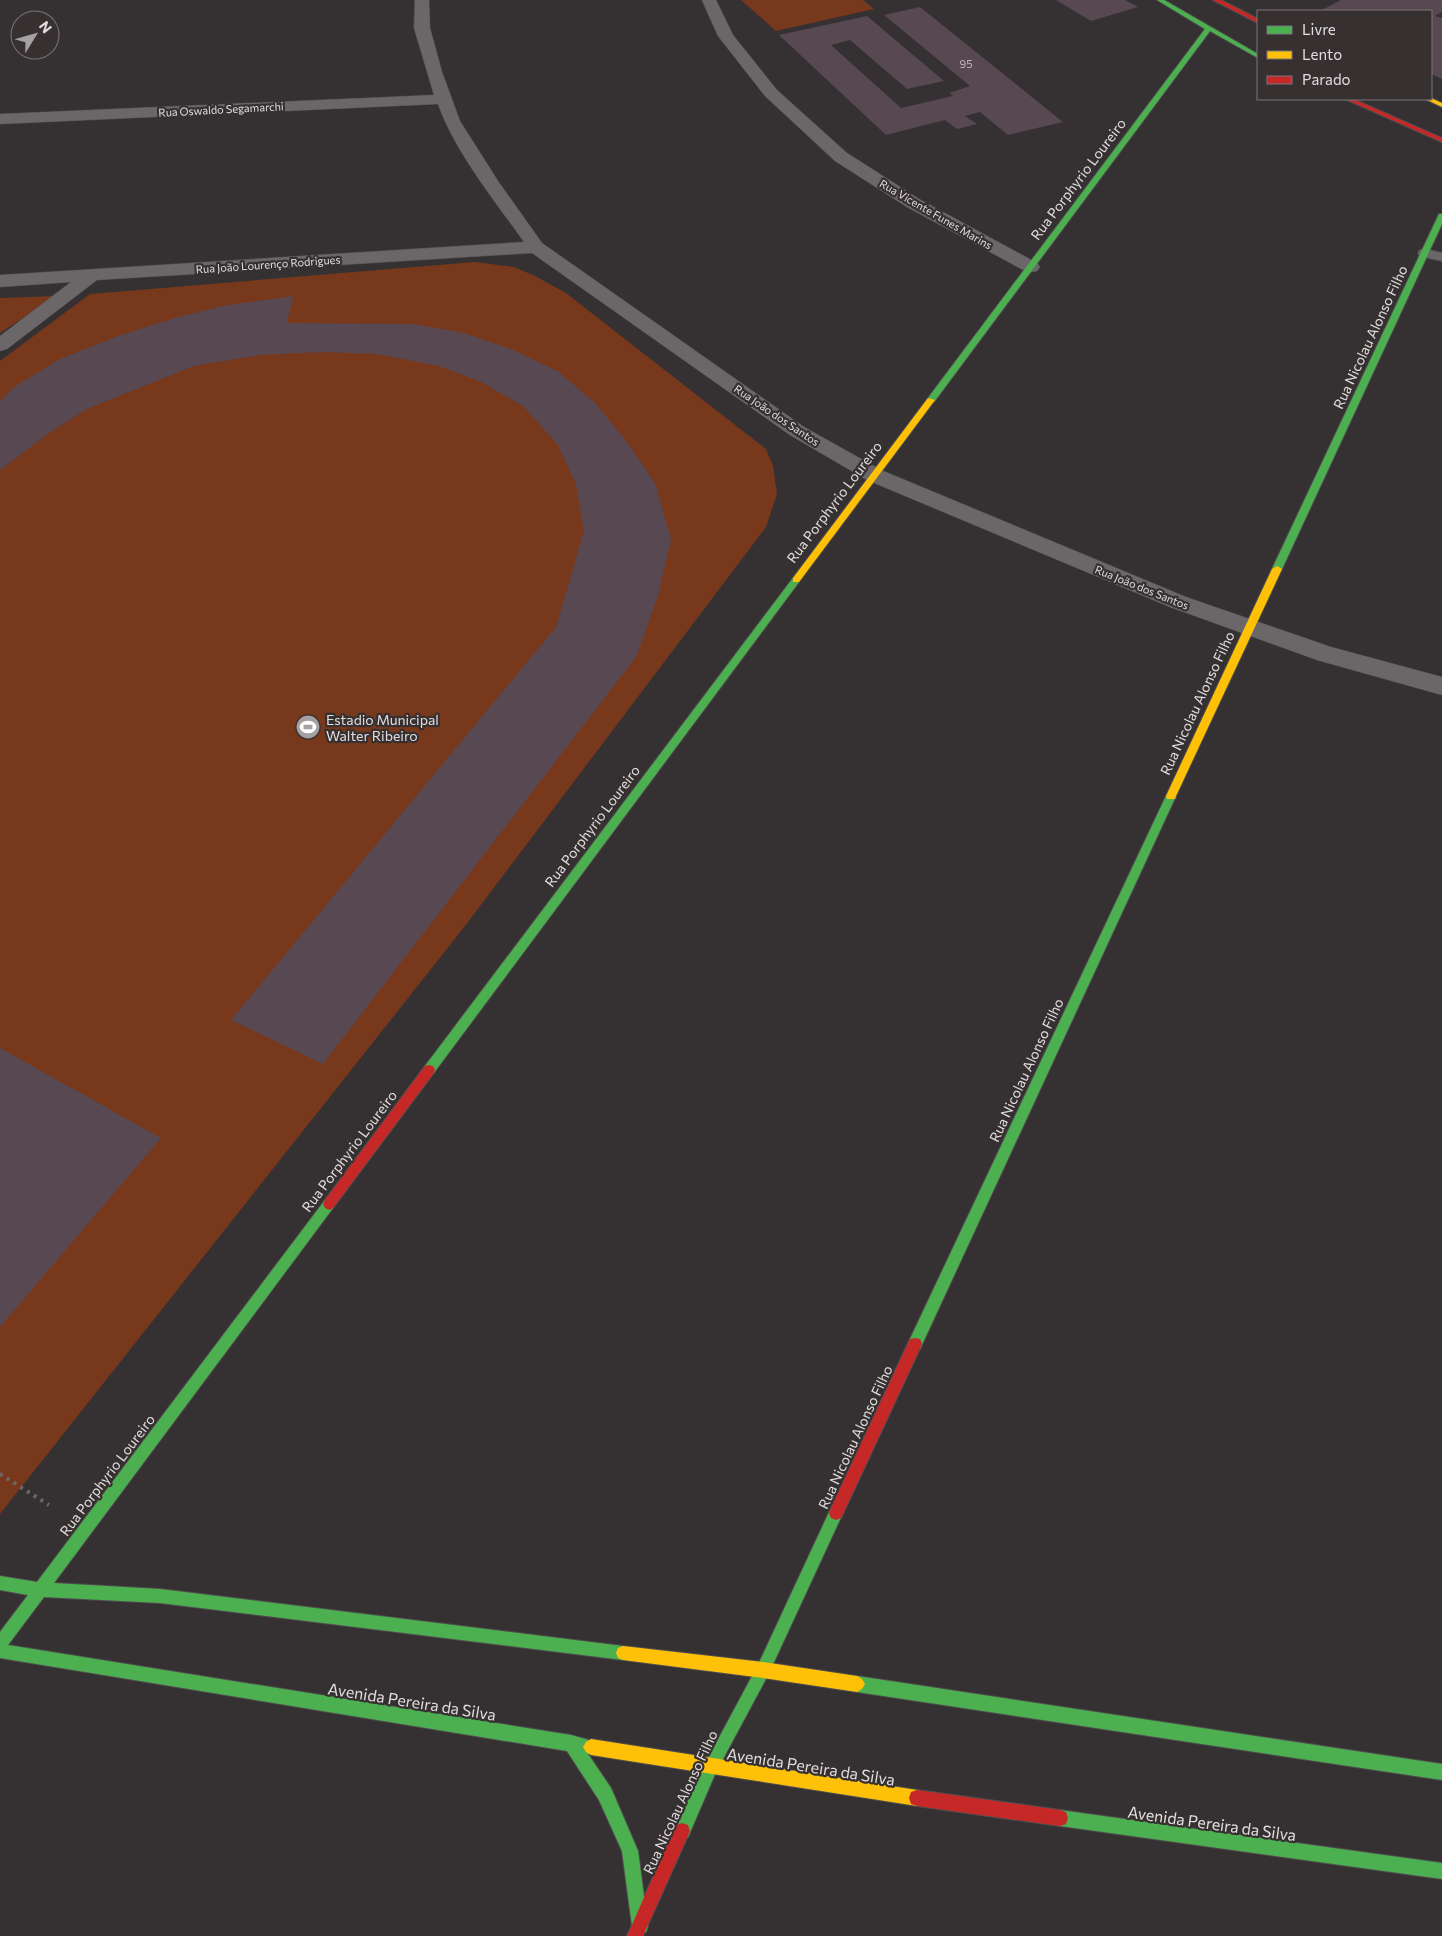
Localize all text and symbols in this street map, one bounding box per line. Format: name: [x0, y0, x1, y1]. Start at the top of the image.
north arrow: [10, 10, 60, 60]
legend: [1257, 10, 1432, 100]
text: N: [36, 18, 56, 36]
text: Livre: [1302, 20, 1336, 38]
text: Lento: [1302, 45, 1342, 63]
house number: 95: [960, 57, 973, 70]
text: Parado: [1302, 70, 1351, 88]
street label: Rua Oswaldo Segamarchi: [158, 99, 284, 119]
street label: Rua Porphyrio Loureiro: [1027, 115, 1129, 243]
street label: Rua Vicente Funes Marins: [877, 176, 995, 252]
street label: Rua João Lourenço Rodrigues: [195, 252, 341, 277]
street label: Rua Nicolau Alonso Filho: [1329, 262, 1411, 412]
street label: Rua João dos Santos: [731, 382, 822, 449]
street label: Rua Porphyrio Loureiro: [783, 438, 885, 566]
street label: Rua João dos Santos: [1093, 562, 1191, 613]
street label: Rua Nicolau Alonso Filho: [1156, 628, 1238, 778]
place label: Estadio Municipal Walter Ribeiro: [326, 711, 439, 744]
sports icon: Estadio Municipal Walter Ribeiro: [295, 714, 321, 740]
street label: Rua Porphyrio Loureiro: [541, 762, 643, 890]
street label: Rua Nicolau Alonso Filho: [985, 995, 1067, 1145]
street label: Rua Porphyrio Loureiro: [298, 1087, 400, 1215]
street label: Rua Nicolau Alonso Filho: [814, 1362, 896, 1512]
street label: Rua Porphyrio Loureiro: [56, 1411, 158, 1539]
street label: Avenida Pereira da Silva: [327, 1678, 497, 1724]
street label: Rua Nicolau Alonso Filho: [639, 1727, 721, 1877]
street label: Avenida Pereira da Silva: [726, 1743, 896, 1789]
street label: Avenida Pereira da Silva: [1127, 1802, 1297, 1844]

